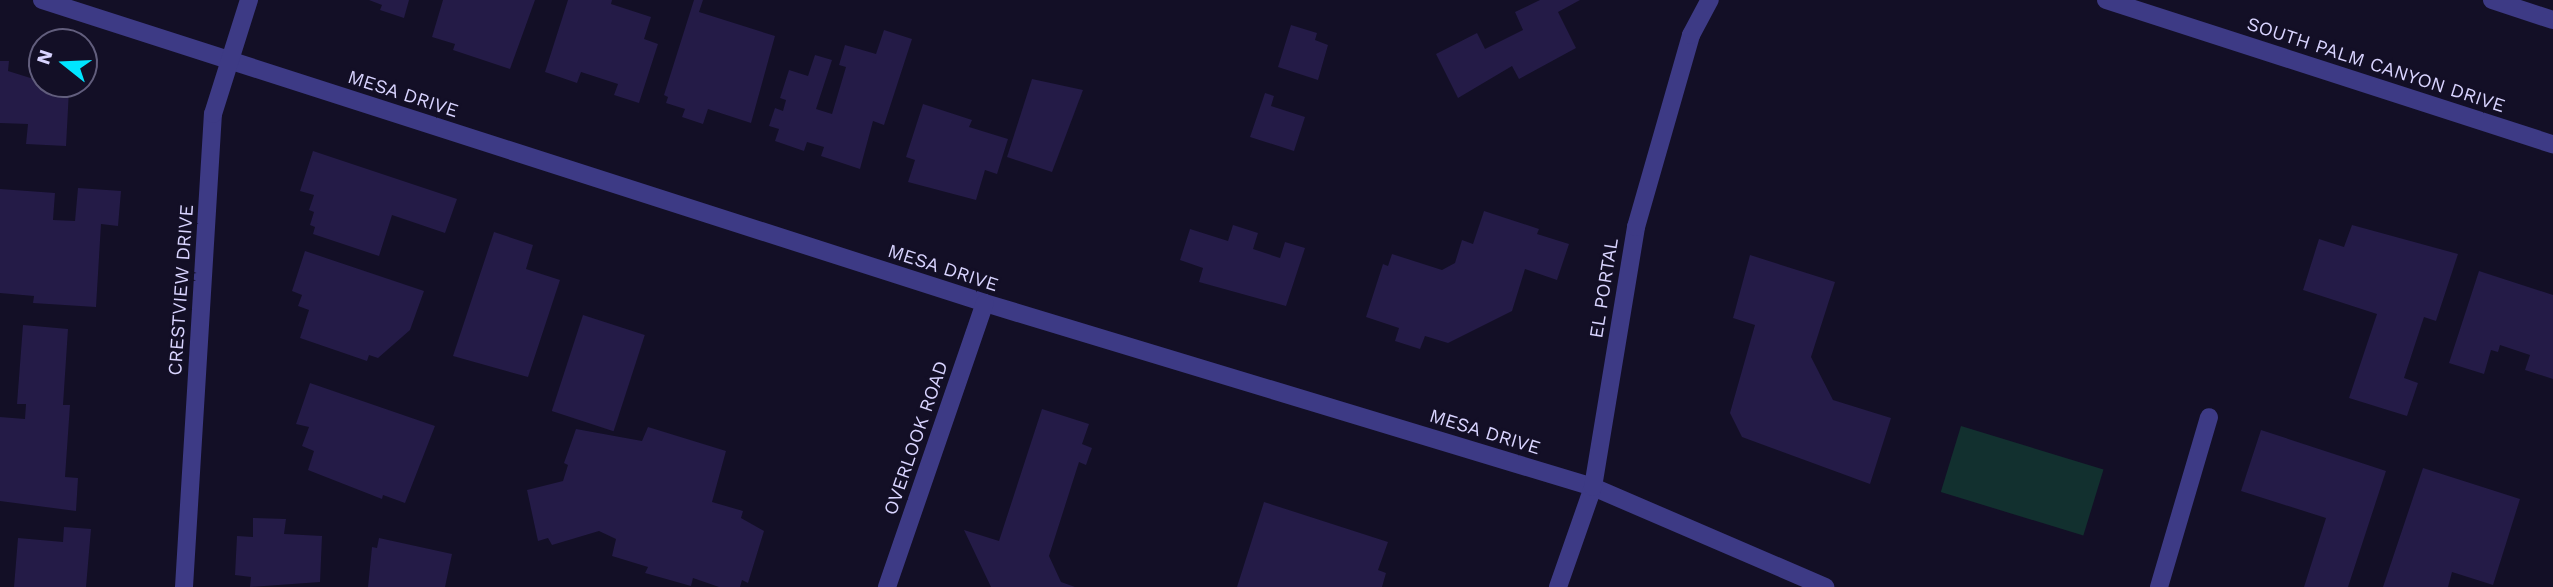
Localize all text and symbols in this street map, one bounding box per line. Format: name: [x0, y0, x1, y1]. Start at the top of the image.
street label: SOUTH PALM CANYON DRIVE: [2244, 12, 2508, 118]
north arrow: [28, 28, 98, 98]
text: N: [31, 47, 58, 67]
street label: MESA DRIVE: [344, 65, 462, 123]
street label: CRESTVIEW DRIVE: [164, 203, 198, 377]
street label: EL PORTAL: [1585, 236, 1623, 340]
street label: MESA DRIVE: [884, 239, 1002, 297]
street label: OVERLOOK ROAD: [879, 358, 953, 518]
street label: MESA DRIVE: [1426, 404, 1544, 460]

